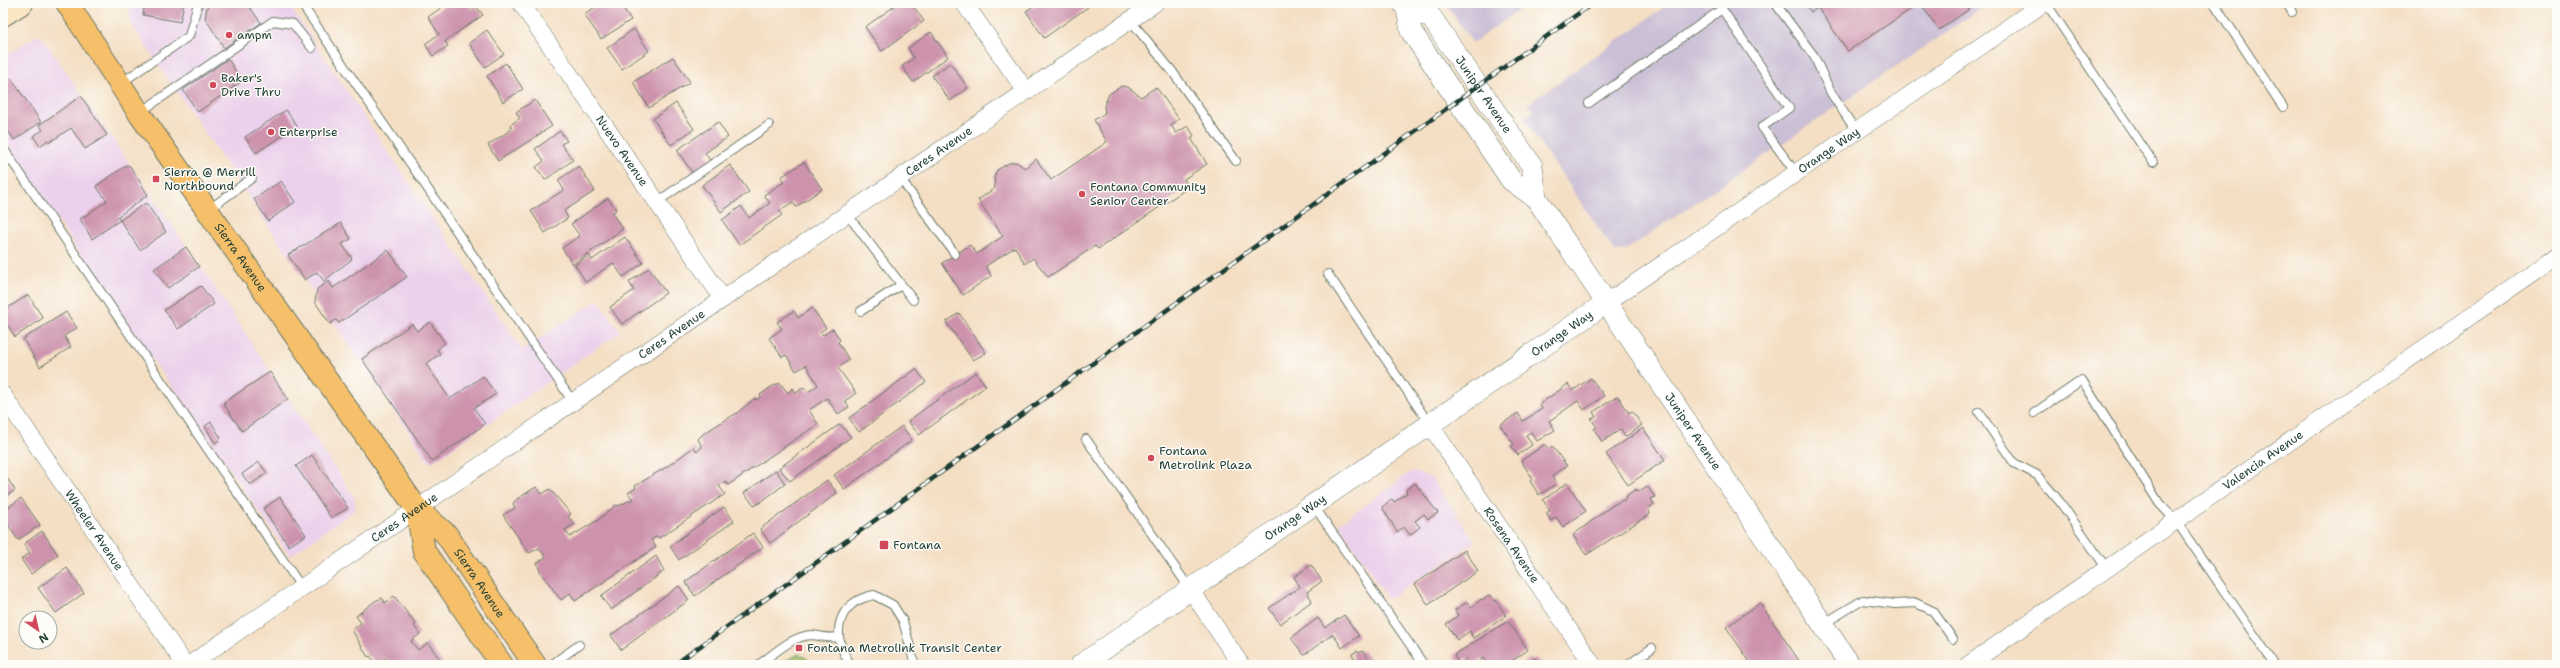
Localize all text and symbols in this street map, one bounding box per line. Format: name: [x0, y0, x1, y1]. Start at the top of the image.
place label: ampm: [237, 27, 272, 43]
marker: ampm: [224, 30, 234, 40]
street label: Juniper Avenue: [1452, 53, 1516, 136]
place label: Baker's Drive Thru: [221, 70, 281, 100]
marker: Baker's Drive Thru: [208, 80, 218, 90]
street label: Nuevo Avenue: [592, 112, 652, 190]
street label: Ceres Avenue: [902, 122, 976, 180]
place label: Enterprise: [279, 124, 338, 140]
street label: Orange Way: [1795, 124, 1863, 177]
marker: Enterprise: [266, 127, 276, 137]
place label: Sierra @ Merrill Northbound: [164, 164, 256, 194]
marker: Sierra @ Merrill Northbound: [151, 174, 161, 184]
place label: Fontana Community Senior Center: [1090, 179, 1206, 209]
marker: Fontana Community Senior Center: [1077, 189, 1087, 199]
street label: Sierra Avenue: [211, 220, 270, 295]
street label: Ceres Avenue: [635, 306, 708, 363]
street label: Orange Way: [1528, 307, 1596, 360]
street label: Juniper Avenue: [1661, 390, 1725, 473]
street label: Valencia Avenue: [2219, 426, 2307, 494]
place label: Fontana Metrolink Plaza: [1159, 443, 1252, 473]
marker: Fontana Metrolink Plaza: [1146, 453, 1156, 463]
street label: Wheeler Avenue: [61, 487, 127, 574]
street label: Ceres Avenue: [368, 489, 441, 546]
street label: Orange Way: [1261, 490, 1329, 544]
street label: Rosena Avenue: [1480, 504, 1543, 586]
place label: Fontana: [893, 537, 941, 553]
marker: Fontana: [878, 539, 890, 551]
street label: Sierra Avenue: [450, 545, 509, 621]
north arrow: [18, 610, 58, 650]
text: N: [35, 629, 51, 647]
place label: Fontana Metrolink Transit Center: [807, 640, 1002, 656]
marker: Fontana Metrolink Transit Center: [794, 643, 804, 653]

